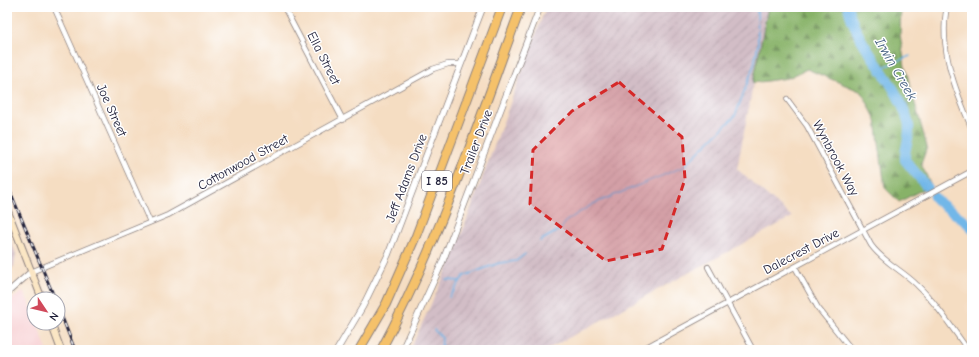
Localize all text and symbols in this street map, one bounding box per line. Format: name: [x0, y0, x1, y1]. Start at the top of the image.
street label: Ella Street: [304, 29, 344, 88]
water label: Irwin Creek: [871, 34, 921, 104]
street label: Joe Street: [94, 81, 131, 140]
street label: Trailer Drive: [457, 107, 495, 177]
street label: Wynbrook Way: [810, 118, 862, 199]
street label: Cottonwood Street: [195, 130, 292, 193]
street label: Jeff Adams Drive: [382, 131, 430, 224]
road number: I 85: [422, 171, 452, 191]
street label: Dalecrest Drive: [761, 225, 842, 277]
north arrow: [26, 291, 66, 331]
text: N: [46, 310, 61, 323]

